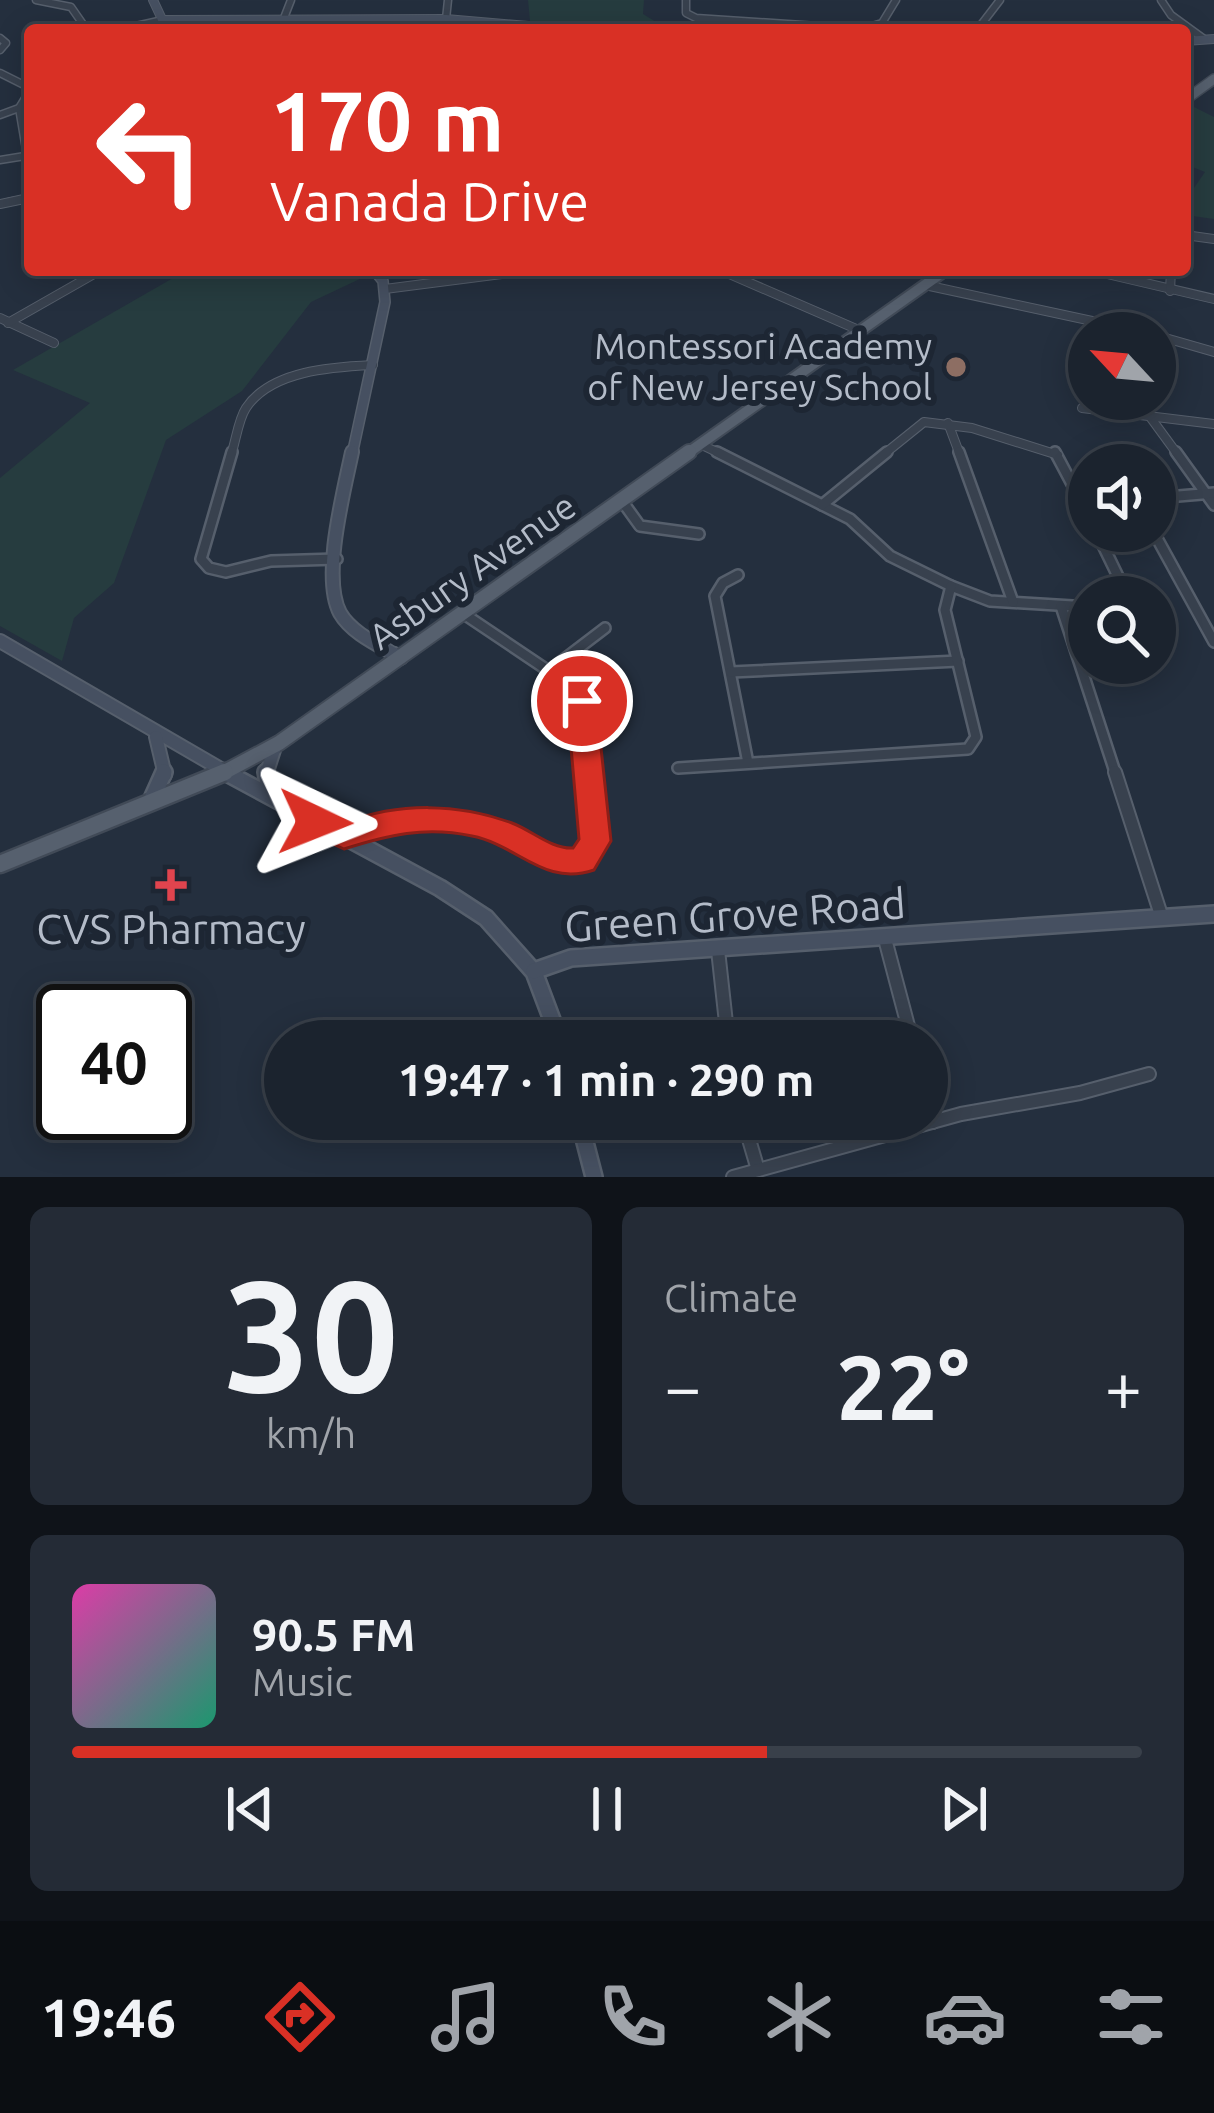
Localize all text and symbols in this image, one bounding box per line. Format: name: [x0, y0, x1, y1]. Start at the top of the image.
icon: left: [72, 72, 228, 228]
text: 170 m: [270, 73, 504, 167]
text: Vanada Drive: [270, 171, 589, 231]
north arrow: [1068, 312, 1176, 420]
map controls: [1068, 312, 1176, 684]
place label: Montessori Academy of New Jersey School: [587, 325, 932, 407]
marker: Montessori Academy of New Jersey School: [943, 354, 969, 380]
button: sound: [1068, 444, 1176, 552]
street label: Asbury Avenue: [361, 484, 583, 657]
button: search: [1068, 576, 1176, 684]
pin: [531, 650, 633, 752]
icon: arrive: [549, 668, 615, 734]
position arrow: [252, 759, 378, 885]
marker: CVS Pharmacy: [158, 872, 184, 898]
street label: Green Grove Road: [563, 879, 907, 950]
place label: CVS Pharmacy: [36, 905, 306, 952]
speed limit sign: 40: [36, 984, 192, 1140]
text: 19:47 · 1 min · 290 m: [398, 1054, 814, 1105]
text: 30: [223, 1247, 399, 1421]
text: Climate: [664, 1276, 798, 1319]
text: 22°: [836, 1336, 970, 1437]
text: −: [664, 1349, 701, 1423]
text: +: [1105, 1349, 1142, 1423]
text: km/h: [266, 1412, 356, 1455]
text: 90.5 FM: [252, 1609, 415, 1660]
text: Music: [252, 1660, 353, 1703]
icon: previous: [217, 1776, 283, 1842]
icon: pause: [574, 1776, 640, 1842]
icon: next: [931, 1776, 997, 1842]
icon: directions: [258, 1975, 342, 2059]
icon: music: [424, 1975, 508, 2059]
icon: phone: [591, 1975, 675, 2059]
icon: climate: [757, 1975, 841, 2059]
icon: car: [923, 1975, 1007, 2059]
icon: filters: [1089, 1975, 1173, 2059]
text: 19:46: [41, 1987, 176, 2047]

